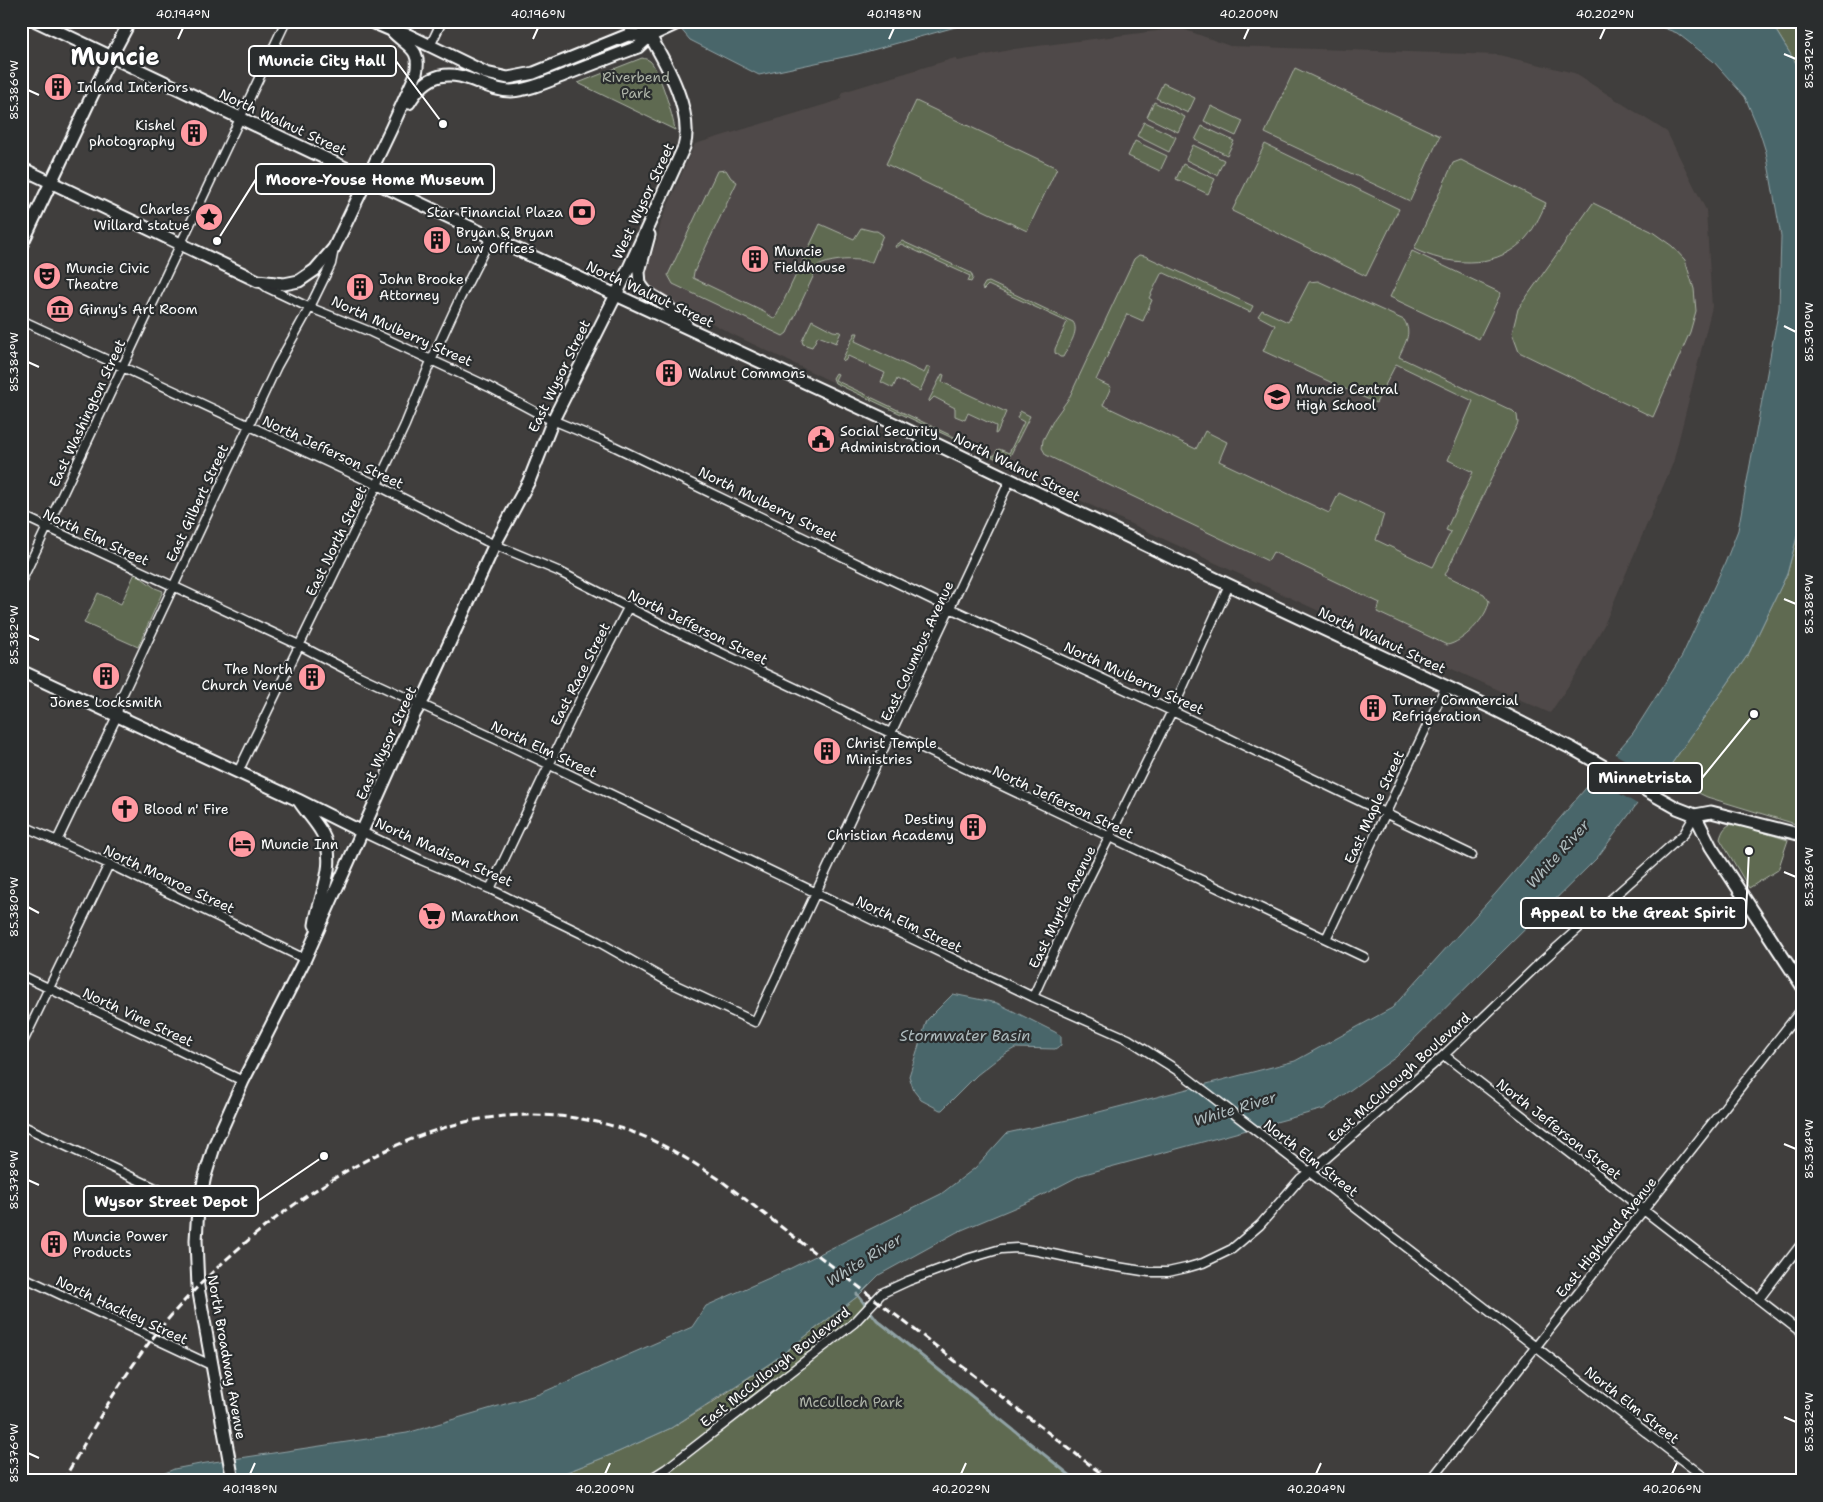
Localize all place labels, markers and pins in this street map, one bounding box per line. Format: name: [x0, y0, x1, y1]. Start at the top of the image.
callout: Muncie City Hall: [249, 46, 396, 76]
building icon: Inland Interiors: [43, 72, 73, 102]
place label: Inland Interiors: [77, 78, 188, 96]
place label: Kishel photography: [89, 116, 176, 150]
building icon: Kishel photography: [179, 118, 209, 148]
callout: Moore-Youse Home Museum: [256, 164, 494, 194]
bank icon: Star Financial Plaza: [567, 197, 597, 227]
place label: Charles Willard statue: [94, 200, 190, 234]
place icon: Charles Willard statue: [194, 202, 224, 232]
place label: Star Financial Plaza: [427, 203, 563, 221]
place label: Bryan & Bryan Law Offices: [456, 223, 554, 257]
building icon: Bryan & Bryan Law Offices: [422, 225, 452, 255]
place label: Muncie Fieldhouse: [774, 242, 846, 276]
building icon: Muncie Fieldhouse: [740, 244, 770, 274]
place label: Muncie Civic Theatre: [66, 259, 150, 293]
theatre icon: Muncie Civic Theatre: [32, 261, 62, 291]
place label: John Brooke Attorney: [379, 270, 464, 304]
building icon: John Brooke Attorney: [345, 272, 375, 302]
museum icon: Ginny's Art Room: [45, 294, 75, 324]
place label: Ginny's Art Room: [79, 300, 198, 318]
building icon: Walnut Commons: [654, 358, 684, 388]
place label: Walnut Commons: [688, 364, 806, 382]
place label: Muncie Central High School: [1296, 380, 1399, 414]
school or university icon: Muncie Central High School: [1262, 382, 1292, 412]
place label: Social Security Administration: [840, 422, 941, 456]
public building icon: Social Security Administration: [806, 424, 836, 454]
place label: The North Church Venue: [201, 660, 293, 694]
building icon: Jones Locksmith: [91, 661, 121, 691]
building icon: The North Church Venue: [297, 662, 327, 692]
place label: Turner Commercial Refrigeration: [1392, 691, 1519, 725]
place label: Jones Locksmith: [50, 693, 162, 711]
building icon: Turner Commercial Refrigeration: [1358, 693, 1388, 723]
place label: Christ Temple Ministries: [846, 734, 937, 768]
building icon: Christ Temple Ministries: [812, 736, 842, 766]
callout: Minnetrista: [1588, 763, 1702, 793]
church icon: Blood n' Fire: [110, 794, 140, 824]
place label: Blood n' Fire: [144, 800, 229, 818]
place label: Destiny Christian Academy: [827, 810, 954, 844]
building icon: Destiny Christian Academy: [958, 812, 988, 842]
hotel icon: Muncie Inn: [227, 829, 257, 859]
place label: Muncie Inn: [261, 835, 339, 853]
callout: Appeal to the Great Spirit: [1521, 898, 1746, 928]
supermarket icon: Marathon: [417, 901, 447, 931]
place label: Marathon: [451, 907, 519, 925]
callout: Wysor Street Depot: [84, 1186, 258, 1216]
place label: Muncie Power Products: [73, 1227, 169, 1261]
building icon: Muncie Power Products: [39, 1229, 69, 1259]

